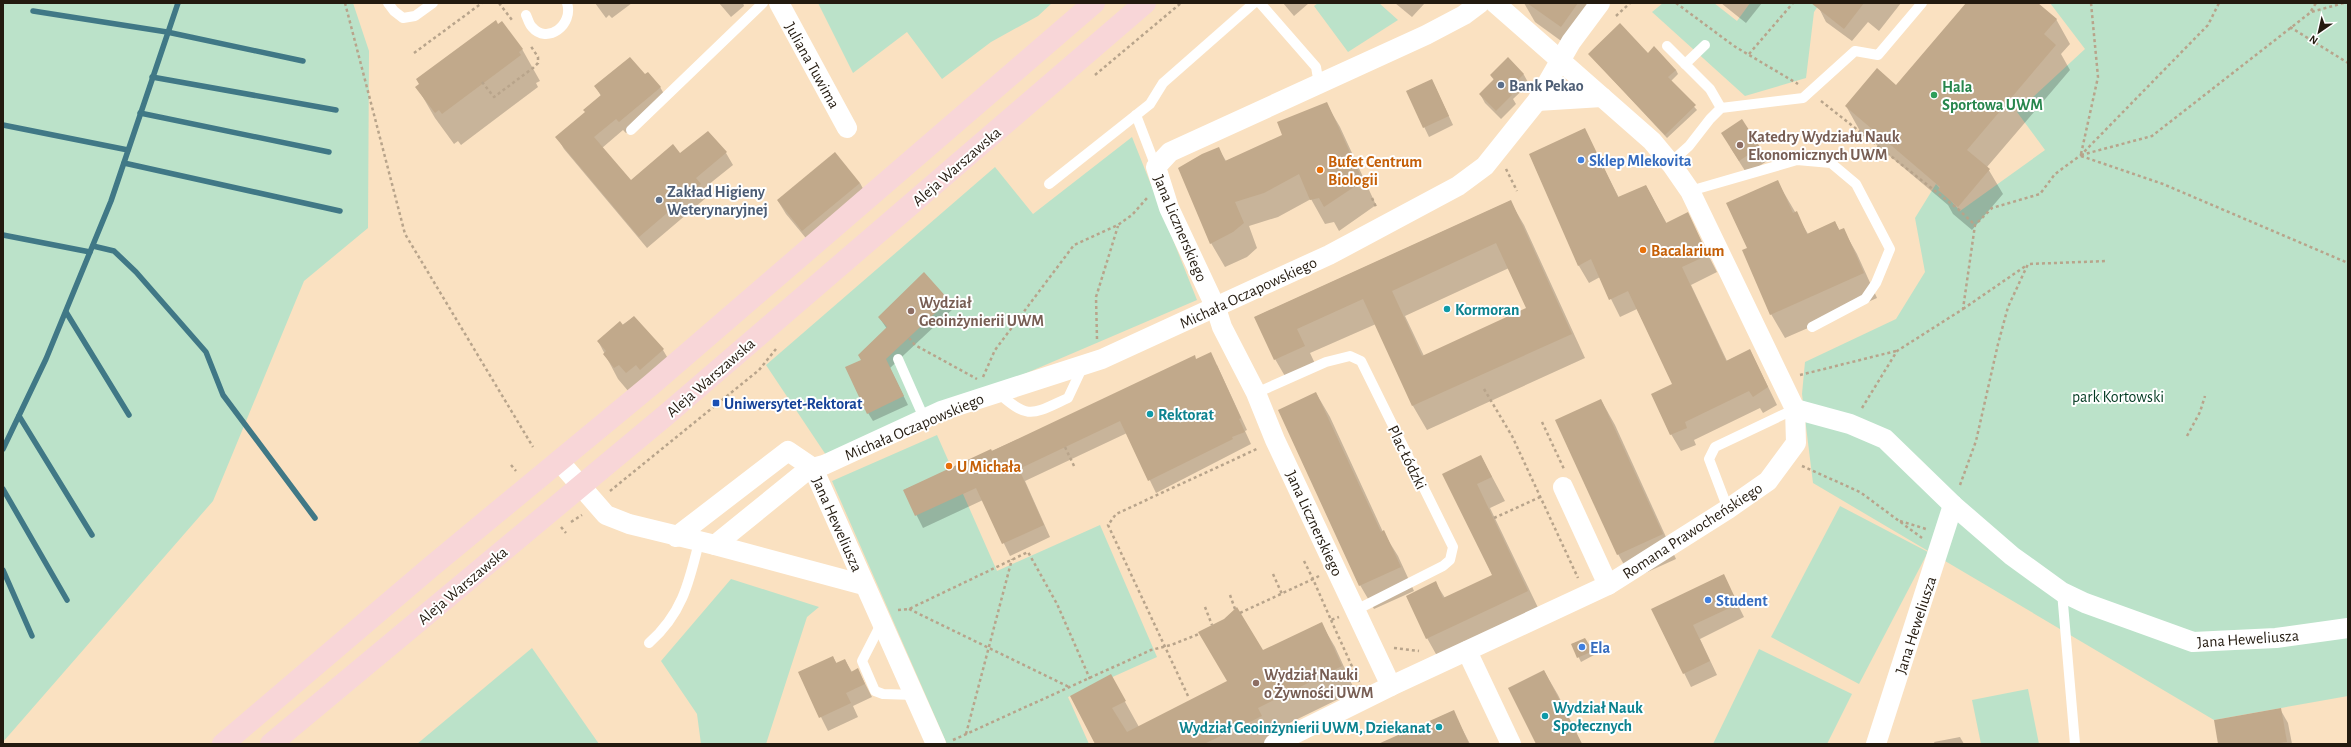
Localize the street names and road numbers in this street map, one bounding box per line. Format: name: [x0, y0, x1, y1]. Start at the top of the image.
street label: Juliana Tuwima: [782, 20, 842, 111]
street label: Aleja Warszawska: [909, 124, 1005, 210]
street label: Jana Licznerskiego: [1150, 173, 1210, 284]
street label: Michała Oczapowskiego: [1177, 254, 1320, 332]
street label: Aleja Warszawska: [663, 335, 759, 421]
street label: Michała Oczapowskiego: [843, 390, 986, 463]
street label: Plac Łódzki: [1385, 423, 1429, 492]
street label: Jana Licznerskiego: [1283, 468, 1346, 579]
street label: Jana Heweliusza: [809, 475, 865, 574]
street label: Romana Prawocheńskiego: [1620, 480, 1765, 582]
street label: Aleja Warszawska: [415, 544, 511, 628]
street label: Jana Heweliusza: [1893, 574, 1939, 676]
street label: Jana Heweliusza: [2197, 627, 2299, 651]

